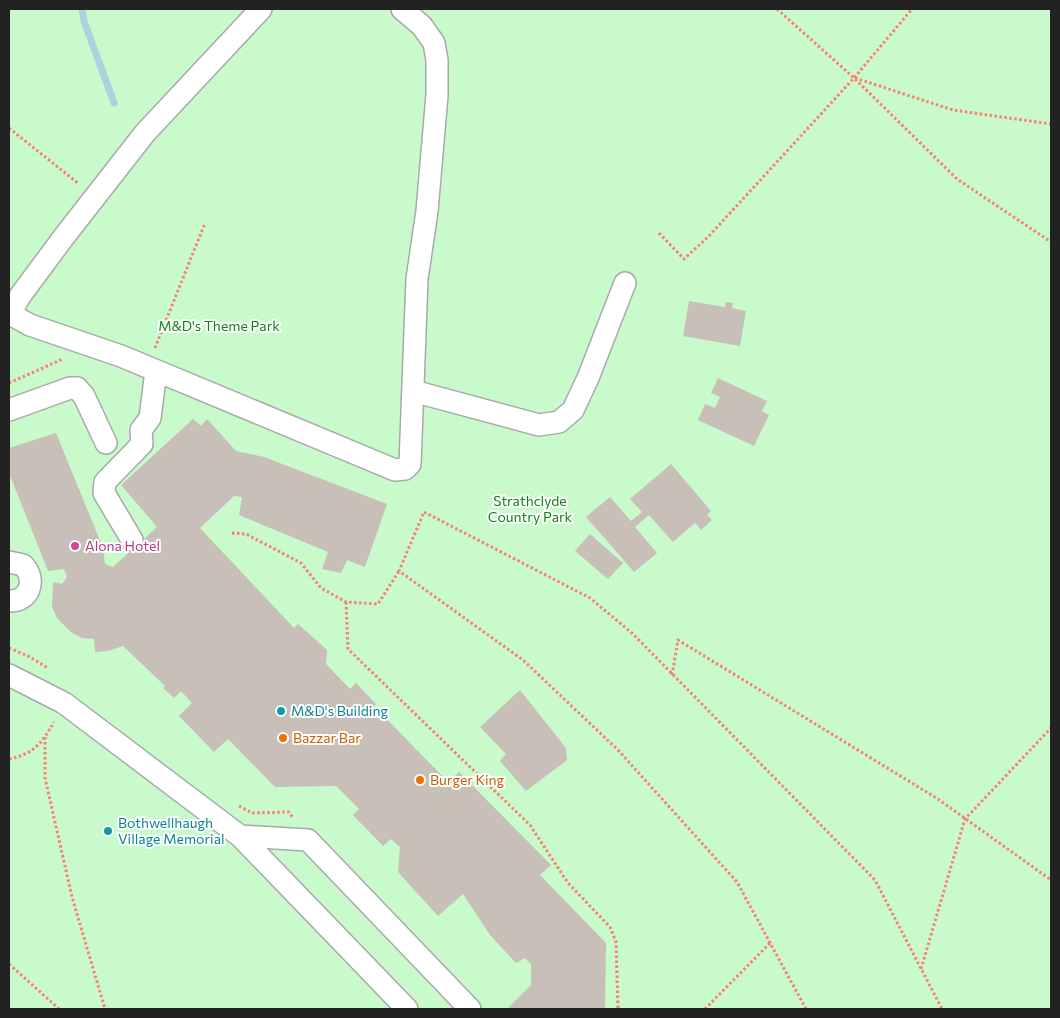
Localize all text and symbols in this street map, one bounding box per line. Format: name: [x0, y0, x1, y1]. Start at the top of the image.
park label: M&D's Theme Park: [158, 317, 280, 334]
park label: Strathclyde Country Park: [488, 492, 573, 525]
place label: Alona Hotel: [85, 537, 160, 554]
marker: Alona Hotel: [69, 540, 81, 552]
place label: M&D's Building: [291, 702, 388, 719]
marker: M&D's Building: [275, 705, 287, 717]
place label: Bazzar Bar: [293, 729, 361, 746]
marker: Bazzar Bar: [277, 732, 289, 744]
place label: Burger King: [430, 771, 505, 788]
marker: Burger King: [414, 774, 426, 786]
place label: Bothwellhaugh Village Memorial: [118, 814, 225, 847]
marker: Bothwellhaugh Village Memorial: [102, 825, 114, 837]

